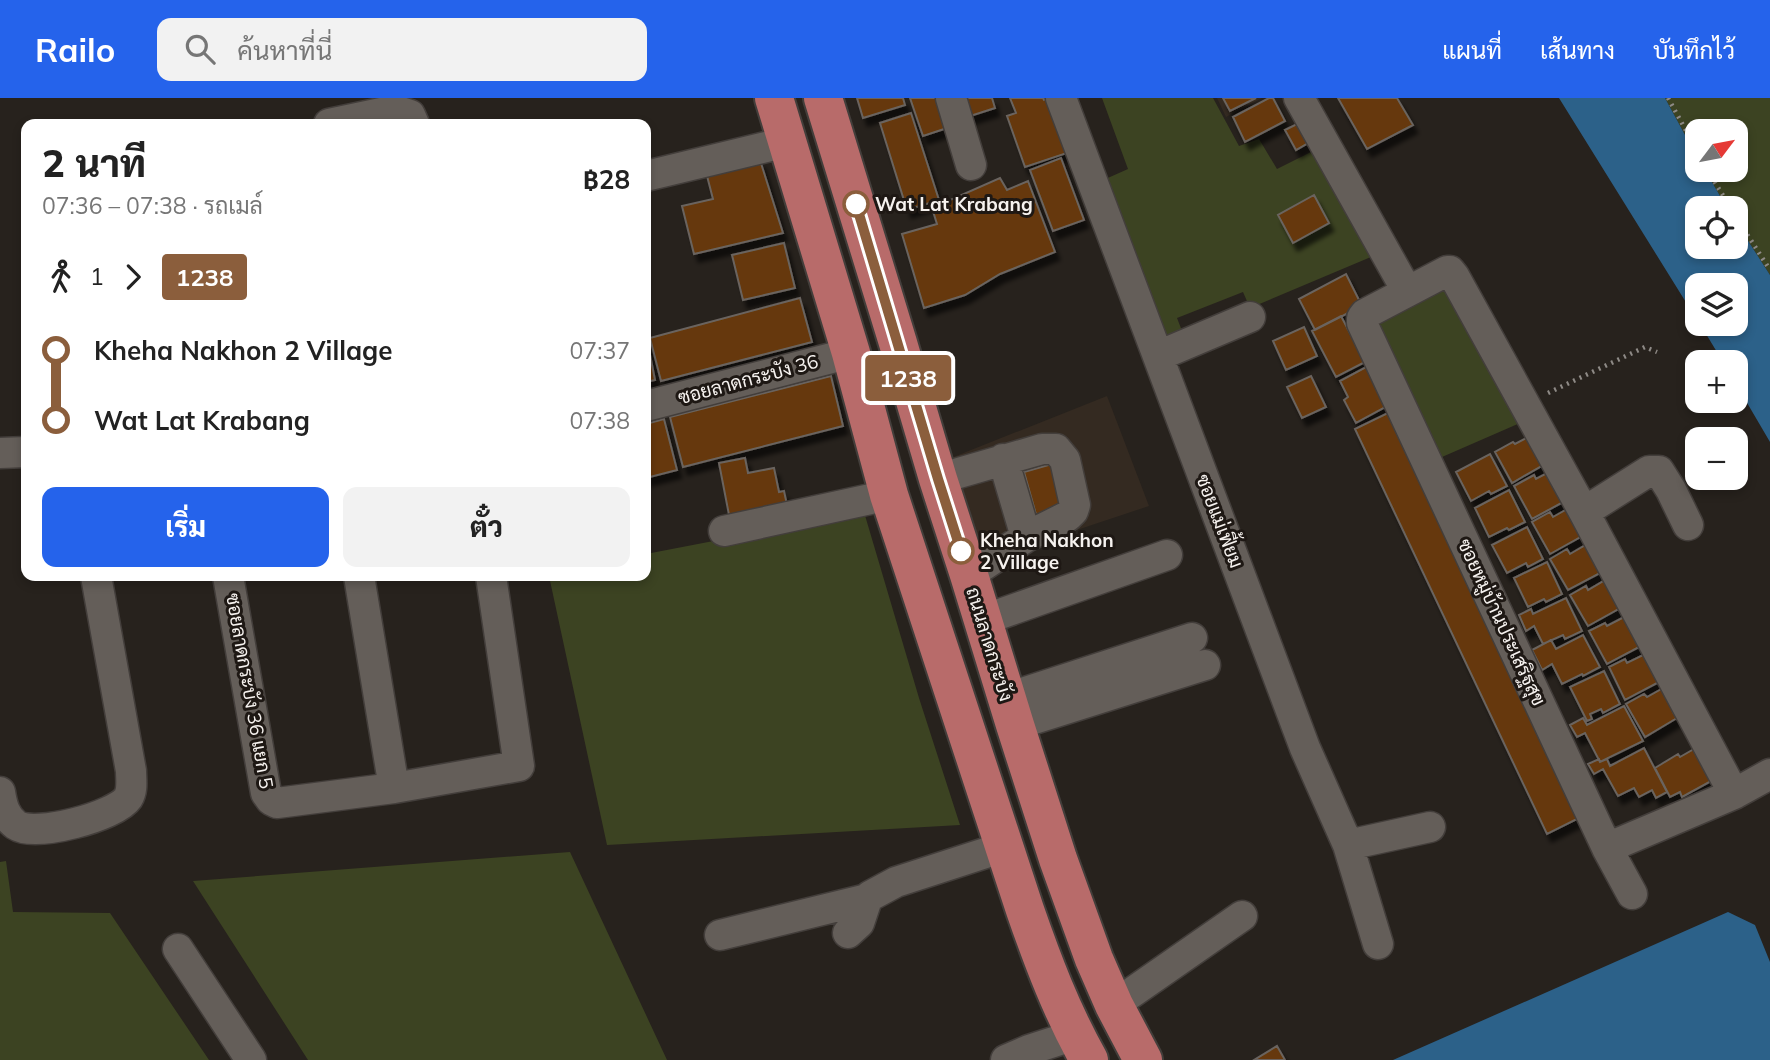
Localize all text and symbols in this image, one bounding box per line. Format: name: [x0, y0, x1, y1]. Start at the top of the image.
search box: [157, 18, 647, 81]
text: Railo: [35, 29, 115, 70]
icon: search: [181, 30, 219, 68]
text: ค้นหาที่นี่: [237, 34, 332, 67]
text: แผนที่: [1442, 35, 1502, 65]
text: เส้นทาง: [1540, 35, 1615, 65]
text: บันทึกไว้: [1653, 35, 1735, 65]
north arrow: [1685, 119, 1748, 182]
map controls: [1685, 119, 1748, 490]
text: 2 นาที: [42, 139, 146, 187]
text: ฿28: [583, 163, 630, 196]
text: 07:36 – 07:38 · รถเมล์: [42, 191, 263, 220]
marker: Wat Lat Krabang: [843, 191, 869, 217]
place label: Wat Lat Krabang: [875, 192, 1033, 216]
button: locate: [1685, 196, 1748, 259]
icon: walk: [42, 258, 80, 296]
icon: forward: [114, 258, 152, 296]
text: 1: [90, 262, 104, 291]
text: 1238: [176, 262, 233, 292]
button: layers: [1685, 273, 1748, 336]
text: Kheha Nakhon 2 Village: [94, 334, 393, 367]
text: 07:37: [570, 336, 630, 365]
street label: ซอยลาดกระบัง 36: [675, 349, 821, 409]
button: +: [1685, 350, 1748, 413]
line badge: 1238: [859, 355, 957, 401]
text: 1238: [879, 363, 937, 393]
text: Wat Lat Krabang: [94, 404, 310, 437]
text: 07:38: [570, 406, 630, 435]
button: −: [1685, 427, 1748, 490]
street label: ซอยแม่เฟี้ยม: [1191, 469, 1254, 571]
button: เริ่ม: [42, 487, 329, 567]
button: ตั๋ว: [343, 487, 630, 567]
place label: Kheha Nakhon 2 Village: [980, 528, 1114, 574]
street label: ซอยหมู่บ้านประเสริฐสุข: [1451, 535, 1551, 710]
marker: Kheha Nakhon 2 Village: [948, 538, 974, 564]
street label: ถนนลาดกระบัง: [961, 584, 1019, 704]
street label: ซอยลาดกระบัง 36 แยก 5: [221, 591, 279, 791]

